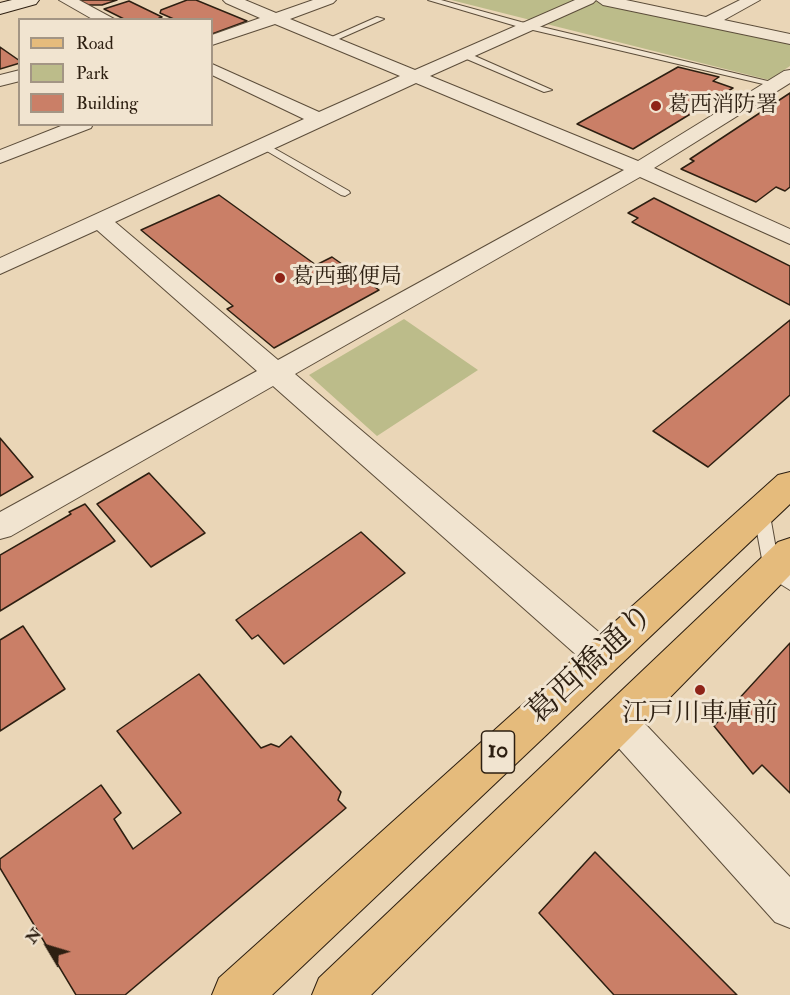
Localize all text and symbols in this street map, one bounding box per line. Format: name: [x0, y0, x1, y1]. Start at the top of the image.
legend: [18, 18, 213, 126]
text: Road: [76, 32, 114, 55]
text: Park: [76, 62, 109, 85]
text: Building: [76, 92, 138, 115]
place label: 葛西消防署: [668, 93, 778, 119]
marker: 葛西消防署: [649, 99, 663, 113]
place label: 葛西郵便局: [292, 265, 402, 291]
marker: 葛西郵便局: [273, 271, 287, 285]
street label: 葛西橋通り: [520, 597, 664, 735]
marker: 江戸川車庫前: [693, 683, 707, 697]
place label: 江戸川車庫前: [622, 699, 778, 731]
road number: 10: [482, 731, 514, 773]
north arrow: [18, 917, 78, 977]
text: N: [22, 924, 46, 948]

